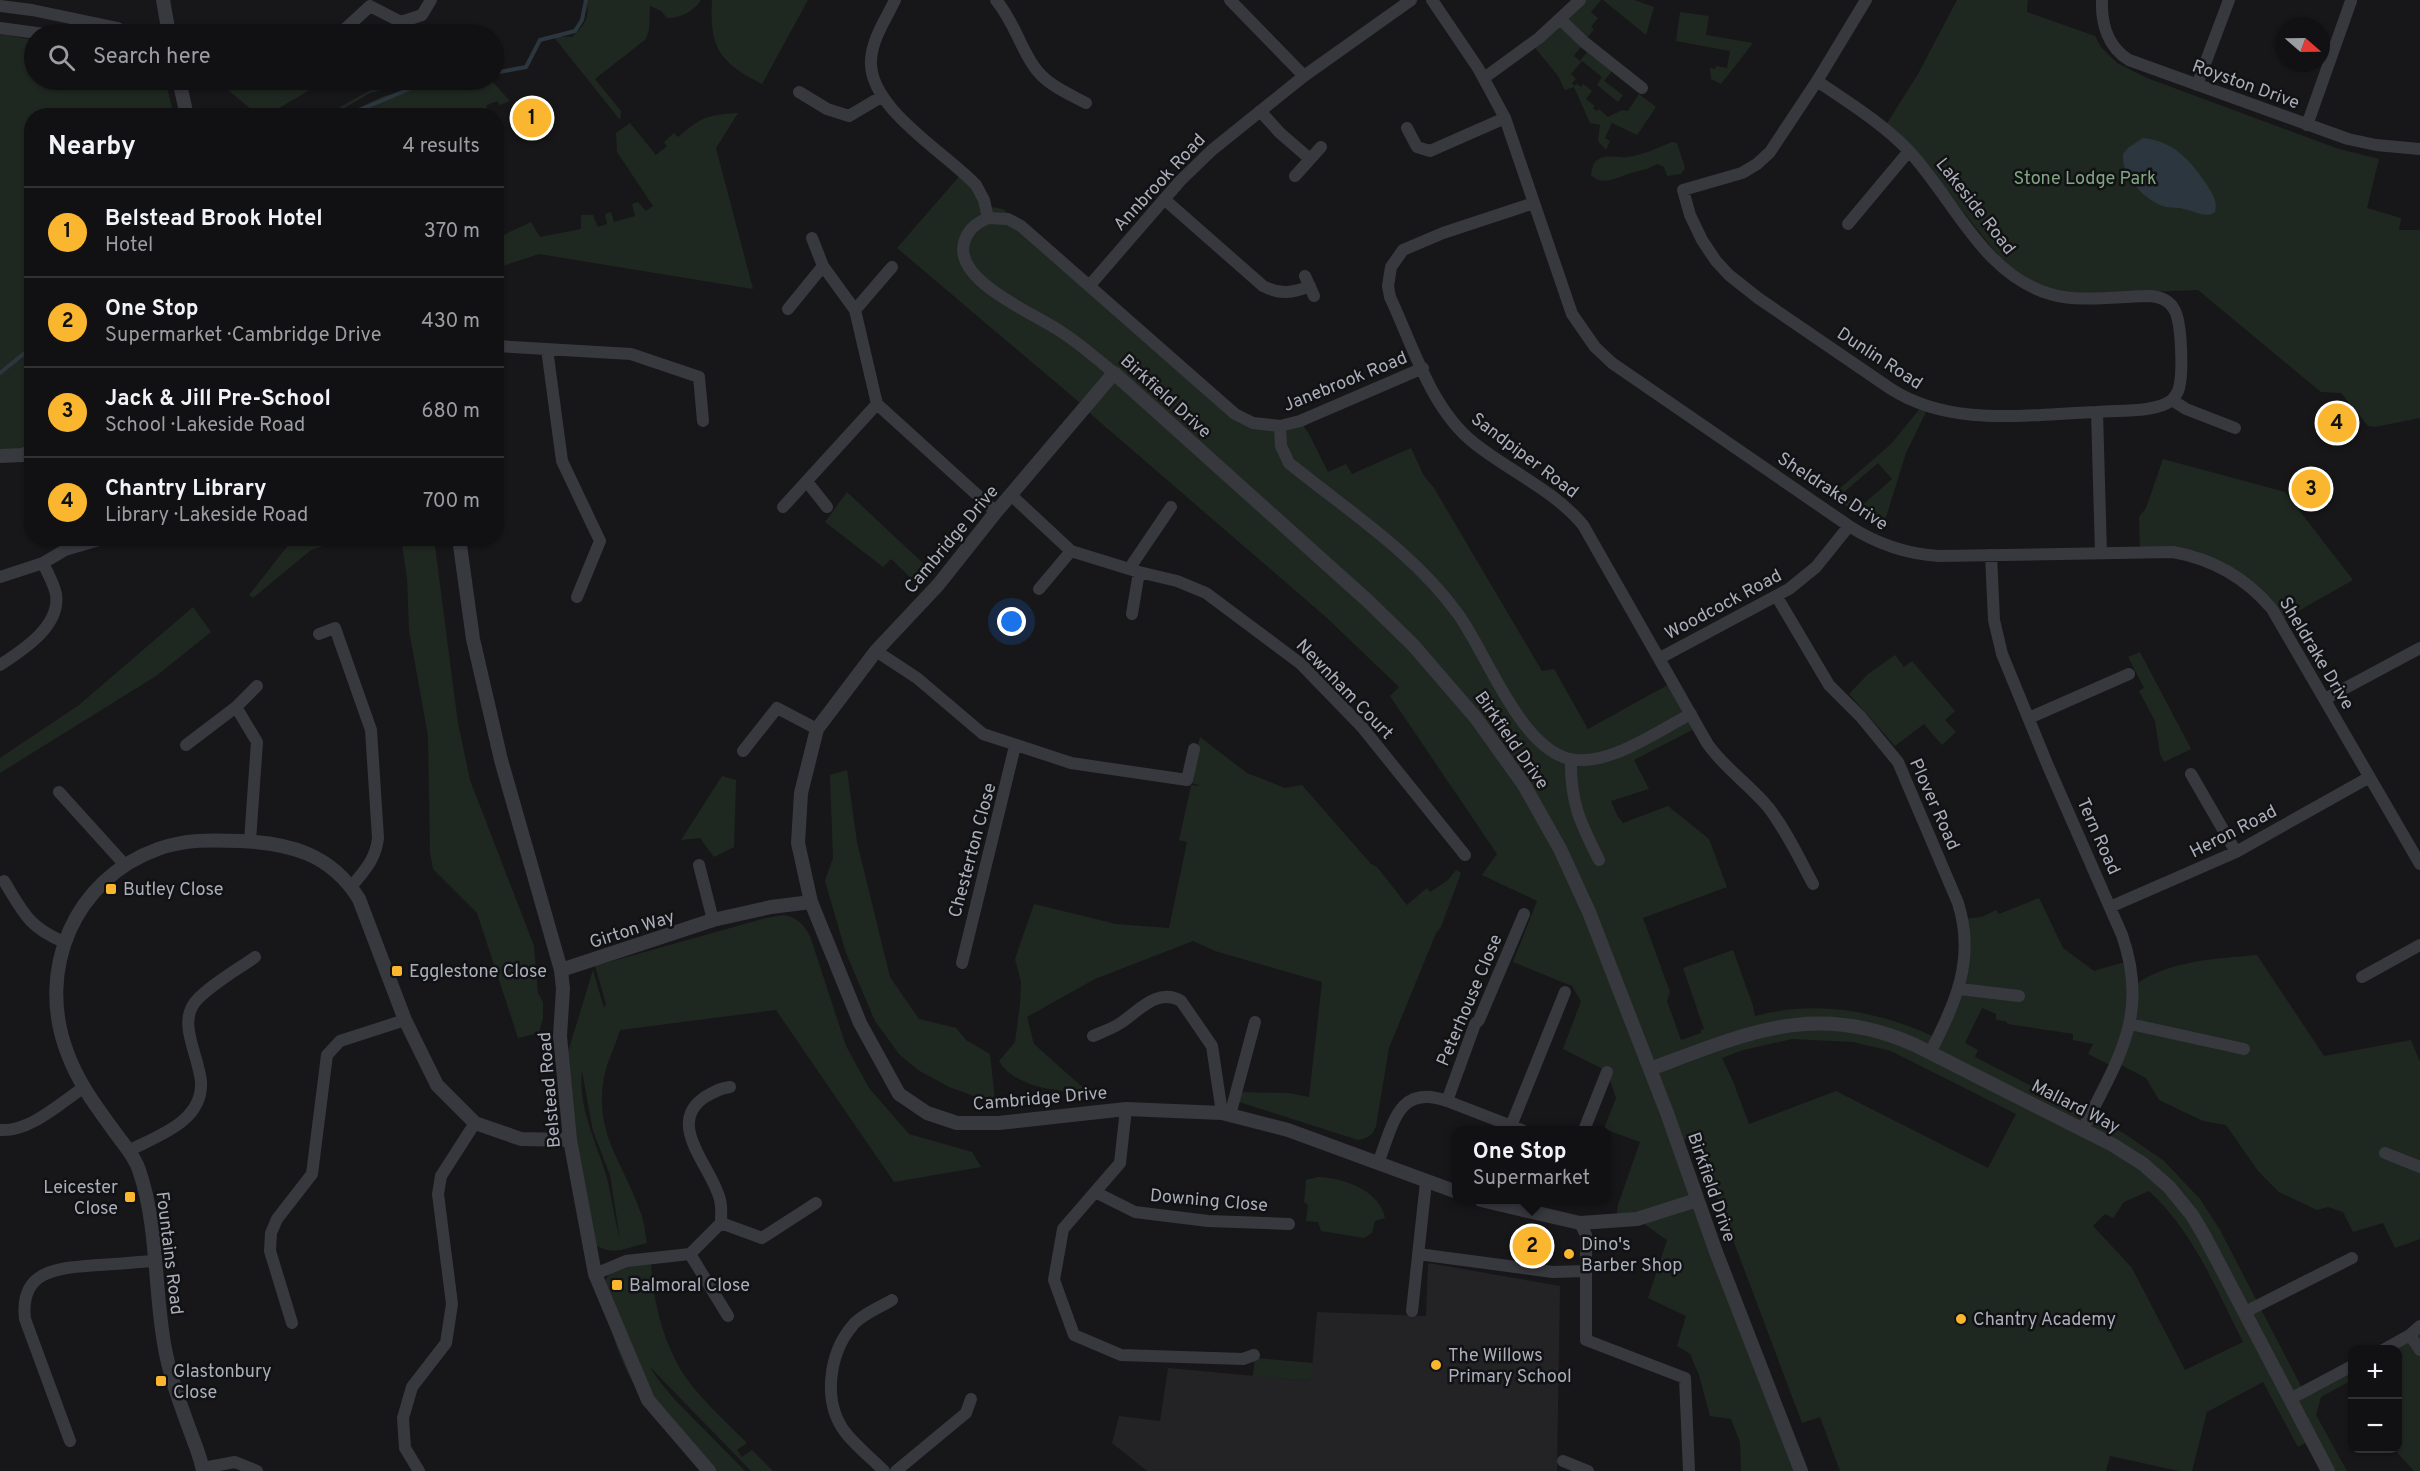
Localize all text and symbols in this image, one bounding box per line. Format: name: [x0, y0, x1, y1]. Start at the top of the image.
north arrow: [2276, 18, 2330, 72]
search box: [24, 24, 504, 90]
icon: search: [45, 41, 78, 74]
text: Search here: [93, 44, 211, 71]
street label: Royston Drive: [2189, 55, 2302, 115]
pin: 1: [512, 96, 552, 140]
street label: Annbrook Road: [1109, 129, 1211, 237]
text: Nearby: [48, 131, 136, 164]
text: 4 results: [403, 134, 480, 160]
street label: Lakeside Road: [1930, 154, 2020, 260]
park label: Stone Lodge Park: [2013, 168, 2157, 191]
text: Belstead Brook Hotel: [105, 206, 323, 233]
text: 1: [64, 219, 72, 245]
text: 370 m: [424, 219, 480, 245]
text: Hotel: [105, 233, 153, 259]
text: One Stop: [105, 296, 199, 323]
text: 2: [61, 309, 74, 335]
text: 430 m: [421, 309, 480, 335]
text: Supermarket · Cambridge Drive: [105, 323, 381, 349]
street label: Dunlin Road: [1832, 323, 1927, 396]
street label: Janebrook Road: [1280, 347, 1411, 418]
street label: Birkfield Drive: [1115, 350, 1215, 444]
text: Jack & Jill Pre-School: [105, 386, 331, 413]
text: 3: [62, 399, 74, 425]
text: 680 m: [422, 399, 480, 425]
pin: 4: [2318, 400, 2356, 446]
street label: Sandpiper Road: [1466, 408, 1583, 504]
text: School · Lakeside Road: [105, 413, 305, 439]
street label: Sheldrake Drive: [1773, 448, 1892, 537]
pin: 3: [2292, 466, 2330, 512]
text: Chantry Library: [105, 476, 267, 503]
street label: Cambridge Drive: [900, 481, 1004, 599]
text: 4: [61, 489, 74, 515]
text: 700 m: [423, 489, 480, 515]
text: Library · Lakeside Road: [105, 503, 308, 529]
street label: Woodcock Road: [1661, 565, 1786, 646]
street label: Sheldrake Drive: [2273, 593, 2358, 714]
your location: [997, 607, 1026, 636]
street label: Newnham Court: [1290, 635, 1398, 745]
street label: Birkfield Drive: [1468, 687, 1553, 794]
street label: Plover Road: [1903, 755, 1964, 854]
street label: Chesterton Close: [944, 780, 1003, 920]
street label: Tern Road: [2071, 795, 2125, 879]
street label: Heron Road: [2186, 801, 2281, 864]
place label: Butley Close: [123, 879, 223, 902]
marker: Butley Close: [104, 882, 118, 896]
street label: Girton Way: [587, 906, 678, 955]
street label: Peterhouse Close: [1432, 931, 1509, 1070]
place label: Egglestone Close: [409, 961, 547, 984]
marker: Egglestone Close: [390, 964, 404, 978]
street label: Belstead Road: [534, 1031, 567, 1149]
street label: Mallard Way: [2027, 1075, 2124, 1140]
street label: Cambridge Drive: [972, 1082, 1108, 1117]
popup: [1452, 1126, 1611, 1204]
street label: Birkfield Drive: [1681, 1130, 1740, 1245]
text: One Stop: [1473, 1139, 1566, 1166]
text: Supermarket: [1473, 1166, 1590, 1192]
place label: Leicester Close: [43, 1177, 118, 1221]
street label: Downing Close: [1149, 1185, 1269, 1218]
marker: Leicester Close: [123, 1190, 137, 1204]
street label: Fountains Road: [150, 1190, 187, 1316]
pin: 2: [1512, 1224, 1552, 1268]
place label: Dino's Barber Shop: [1581, 1234, 1682, 1278]
marker: Dino's Barber Shop: [1562, 1247, 1576, 1261]
place label: Balmoral Close: [629, 1275, 750, 1298]
marker: Balmoral Close: [610, 1278, 624, 1292]
place label: Chantry Academy: [1973, 1309, 2116, 1332]
marker: Chantry Academy: [1954, 1312, 1968, 1326]
place label: The Willows Primary School: [1448, 1345, 1572, 1389]
map controls: [2348, 1345, 2402, 1453]
button: +: [2348, 1345, 2402, 1399]
marker: The Willows Primary School: [1429, 1358, 1443, 1372]
place label: Glastonbury Close: [173, 1361, 272, 1405]
marker: Glastonbury Close: [154, 1374, 168, 1388]
button: −: [2348, 1399, 2402, 1453]

